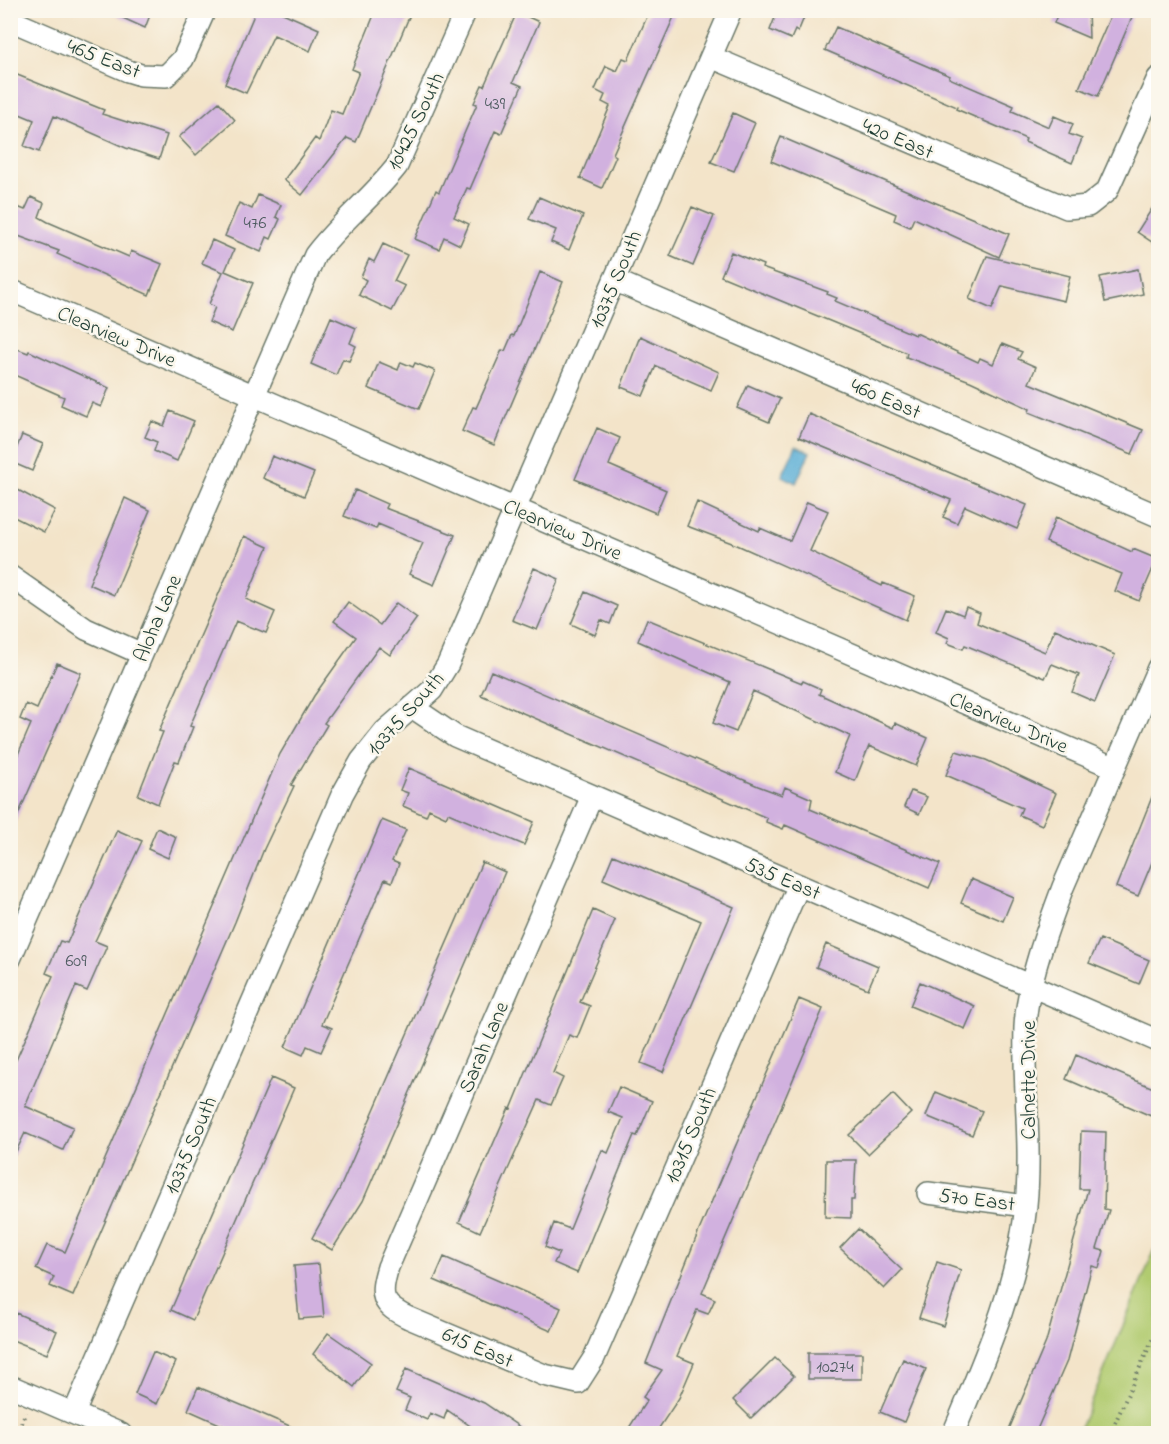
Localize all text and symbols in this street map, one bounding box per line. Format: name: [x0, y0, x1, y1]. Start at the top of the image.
street label: 465 East: [62, 32, 145, 88]
street label: 10425 South: [380, 68, 453, 176]
house number: 439: [485, 92, 506, 118]
street label: 420 East: [857, 111, 938, 168]
house number: 476: [244, 211, 266, 237]
street label: 10375 South: [583, 226, 651, 333]
street label: Clearview Drive: [52, 299, 181, 377]
street label: 460 East: [845, 372, 925, 428]
street label: Clearview Drive: [498, 492, 627, 570]
street label: Aloha Lane: [127, 570, 191, 667]
street label: 10375 South: [361, 666, 452, 763]
street label: Clearview Drive: [944, 685, 1073, 763]
street label: 535 East: [740, 850, 825, 909]
house number: 609: [65, 949, 87, 975]
street label: Sarah Lane: [452, 997, 518, 1098]
street label: Calnette Drive: [1015, 1020, 1045, 1139]
street label: 10315 South: [658, 1083, 726, 1188]
street label: 10375 South: [158, 1092, 226, 1199]
street label: 570 East: [937, 1181, 1017, 1221]
street label: 615 East: [437, 1320, 518, 1377]
house number: 10274: [816, 1355, 854, 1381]

